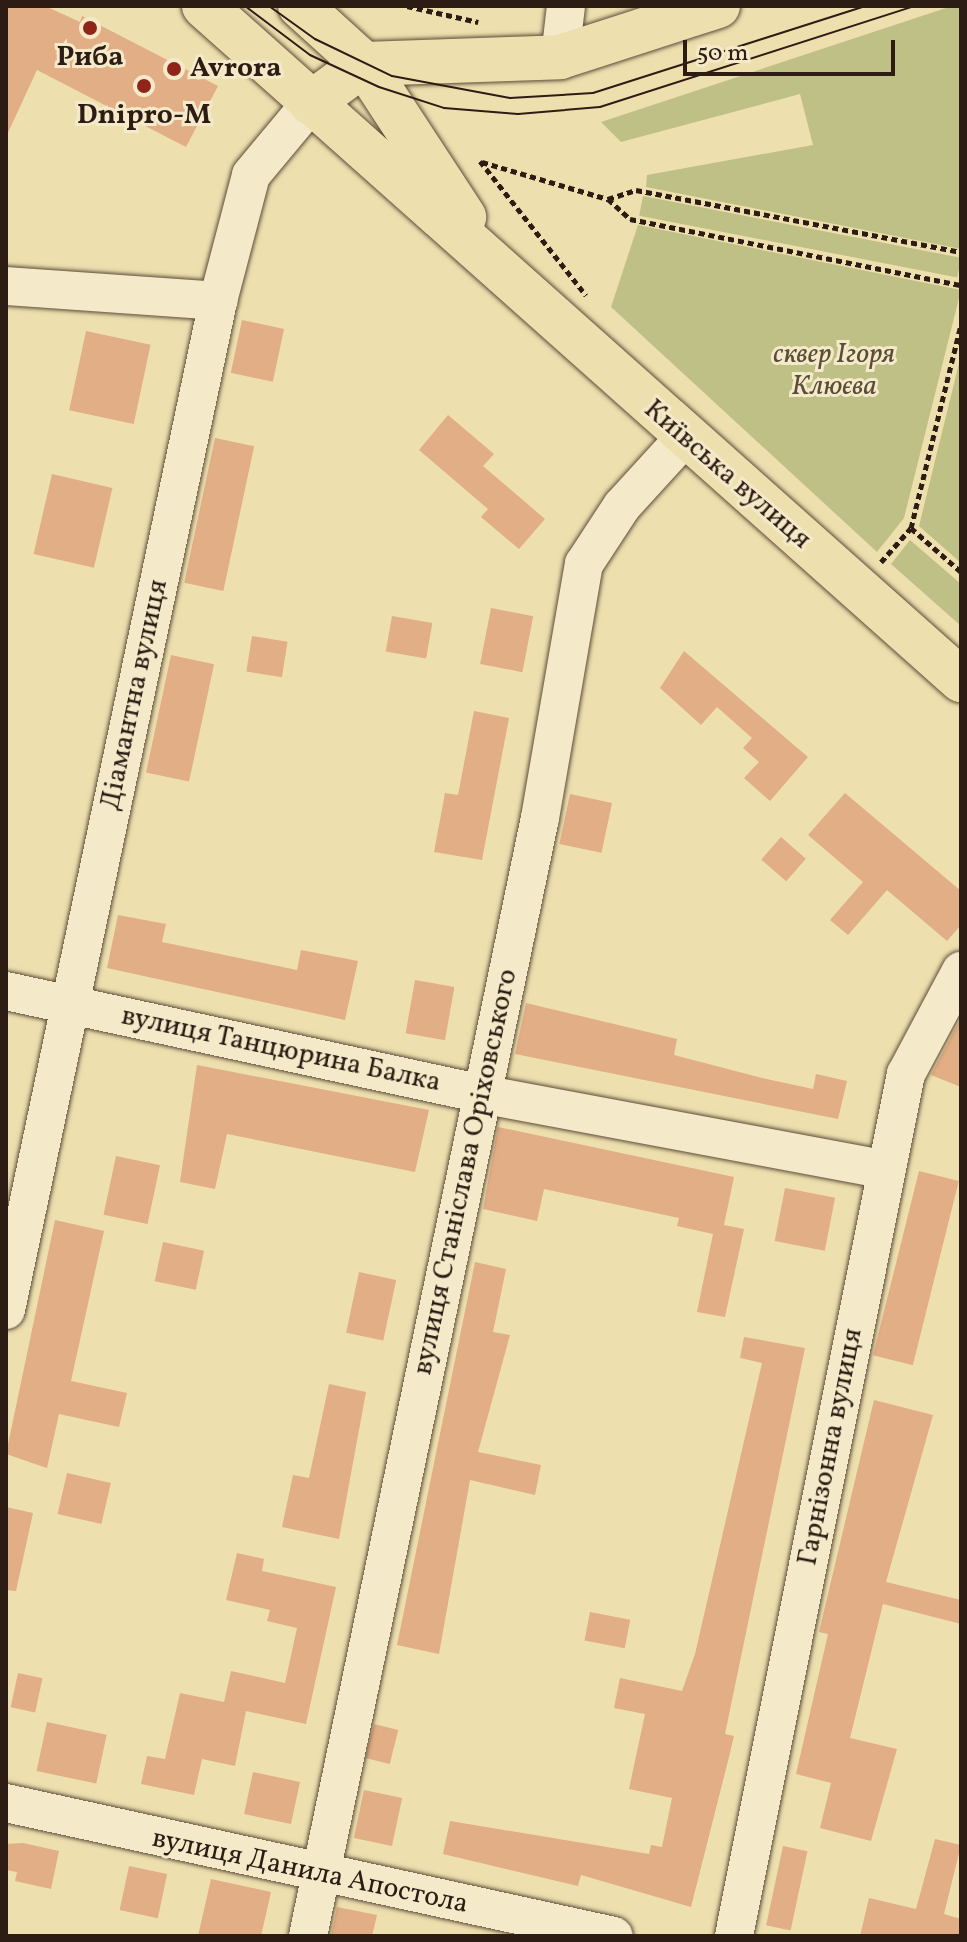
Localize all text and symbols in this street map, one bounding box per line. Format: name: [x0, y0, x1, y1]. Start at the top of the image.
marker: Риба: [81, 19, 99, 37]
scale bar: [687, 24, 899, 74]
text: 50 m: [697, 37, 749, 71]
place label: Риба: [56, 41, 124, 75]
place label: Avrora: [190, 52, 281, 86]
marker: Avrora: [165, 60, 183, 78]
marker: Dnipro-M: [135, 77, 153, 95]
place label: Dnipro-M: [77, 99, 211, 133]
park label: сквер Ігоря Клюєва: [773, 338, 895, 404]
street label: Київська вулиця: [636, 393, 818, 557]
street label: Діамантна вулиця: [94, 577, 176, 813]
street label: вулиця Станіслава Оріховського: [407, 966, 525, 1378]
street label: вулиця Танцюрина Балка: [118, 1000, 444, 1100]
street label: Гарнізонна вулиця: [792, 1326, 870, 1568]
street label: вулиця Данила Апостола: [149, 1822, 471, 1922]

